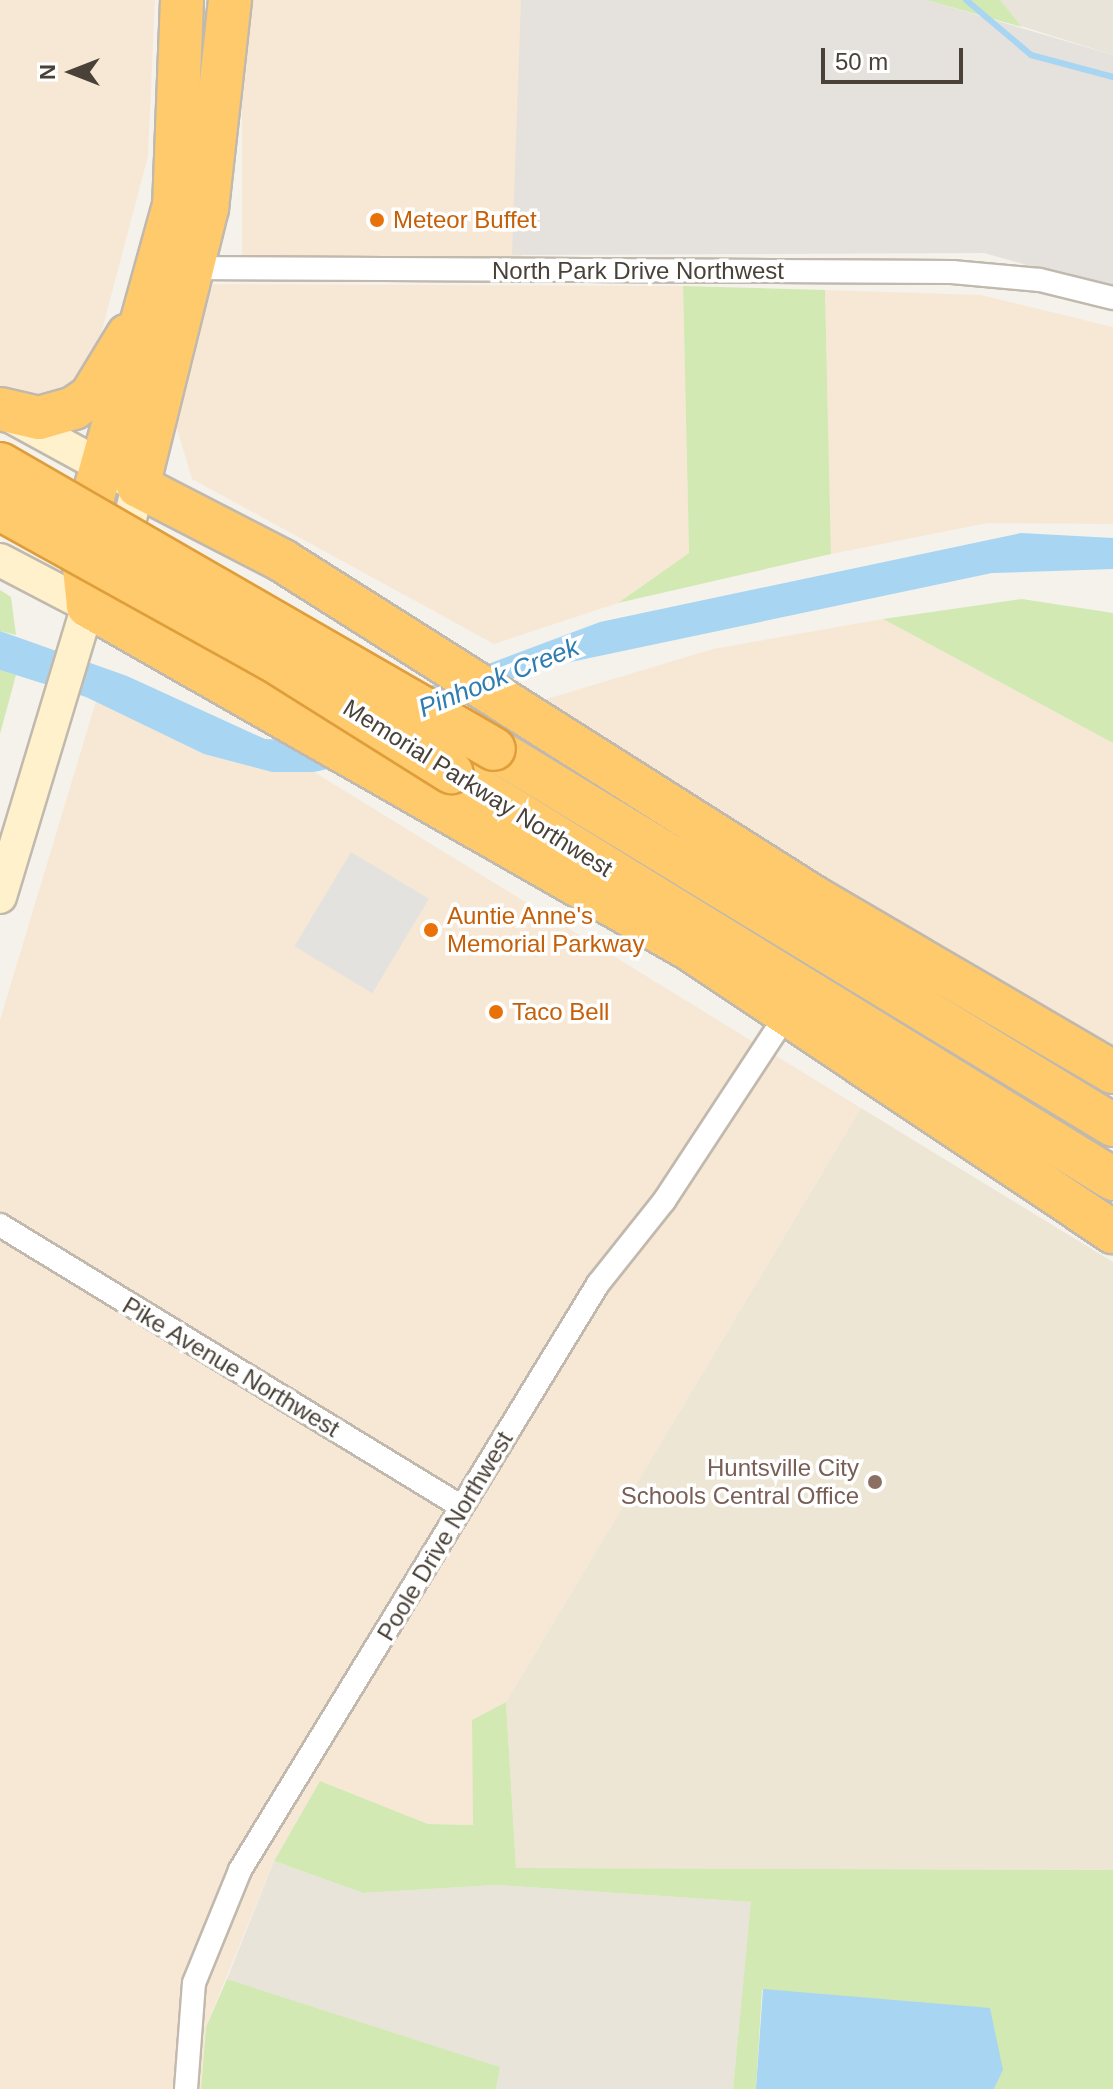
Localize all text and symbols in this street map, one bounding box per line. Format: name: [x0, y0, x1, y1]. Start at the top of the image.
north arrow: [32, 32, 112, 112]
scale bar: [825, 32, 967, 82]
text: 50 m: [835, 48, 888, 75]
text: N: [35, 64, 60, 80]
place label: Meteor Buffet: [393, 206, 537, 234]
marker: Meteor Buffet: [368, 211, 386, 229]
street label: North Park Drive Northwest: [492, 257, 784, 285]
water label: Pinhook Creek: [414, 632, 584, 724]
street label: Memorial Parkway Northwest: [338, 693, 618, 883]
place label: Auntie Anne's Memorial Parkway: [447, 902, 644, 958]
marker: Auntie Anne's Memorial Parkway: [422, 921, 440, 939]
place label: Taco Bell: [512, 998, 609, 1026]
marker: Taco Bell: [487, 1003, 505, 1021]
street label: Pike Avenue Northwest: [117, 1291, 345, 1443]
street label: Poole Drive Northwest: [371, 1426, 519, 1646]
place label: Huntsville City Schools Central Office: [621, 1454, 859, 1510]
marker: Huntsville City Schools Central Office: [866, 1473, 884, 1491]

